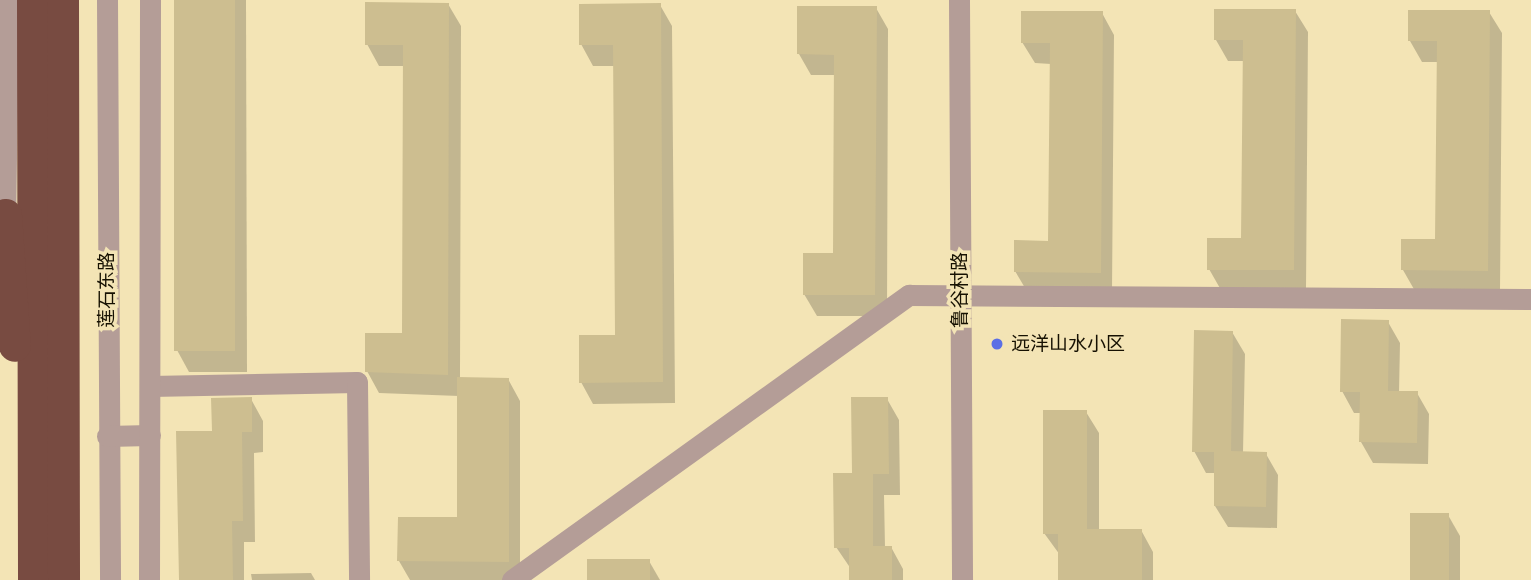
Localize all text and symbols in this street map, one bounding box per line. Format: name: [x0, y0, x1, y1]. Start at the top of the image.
street label: 莲石东路: [96, 252, 118, 328]
street label: 鲁谷村路: [949, 252, 971, 328]
place label: 远洋山水小区: [1011, 333, 1125, 355]
marker: 远洋山水小区: [989, 336, 1005, 352]

